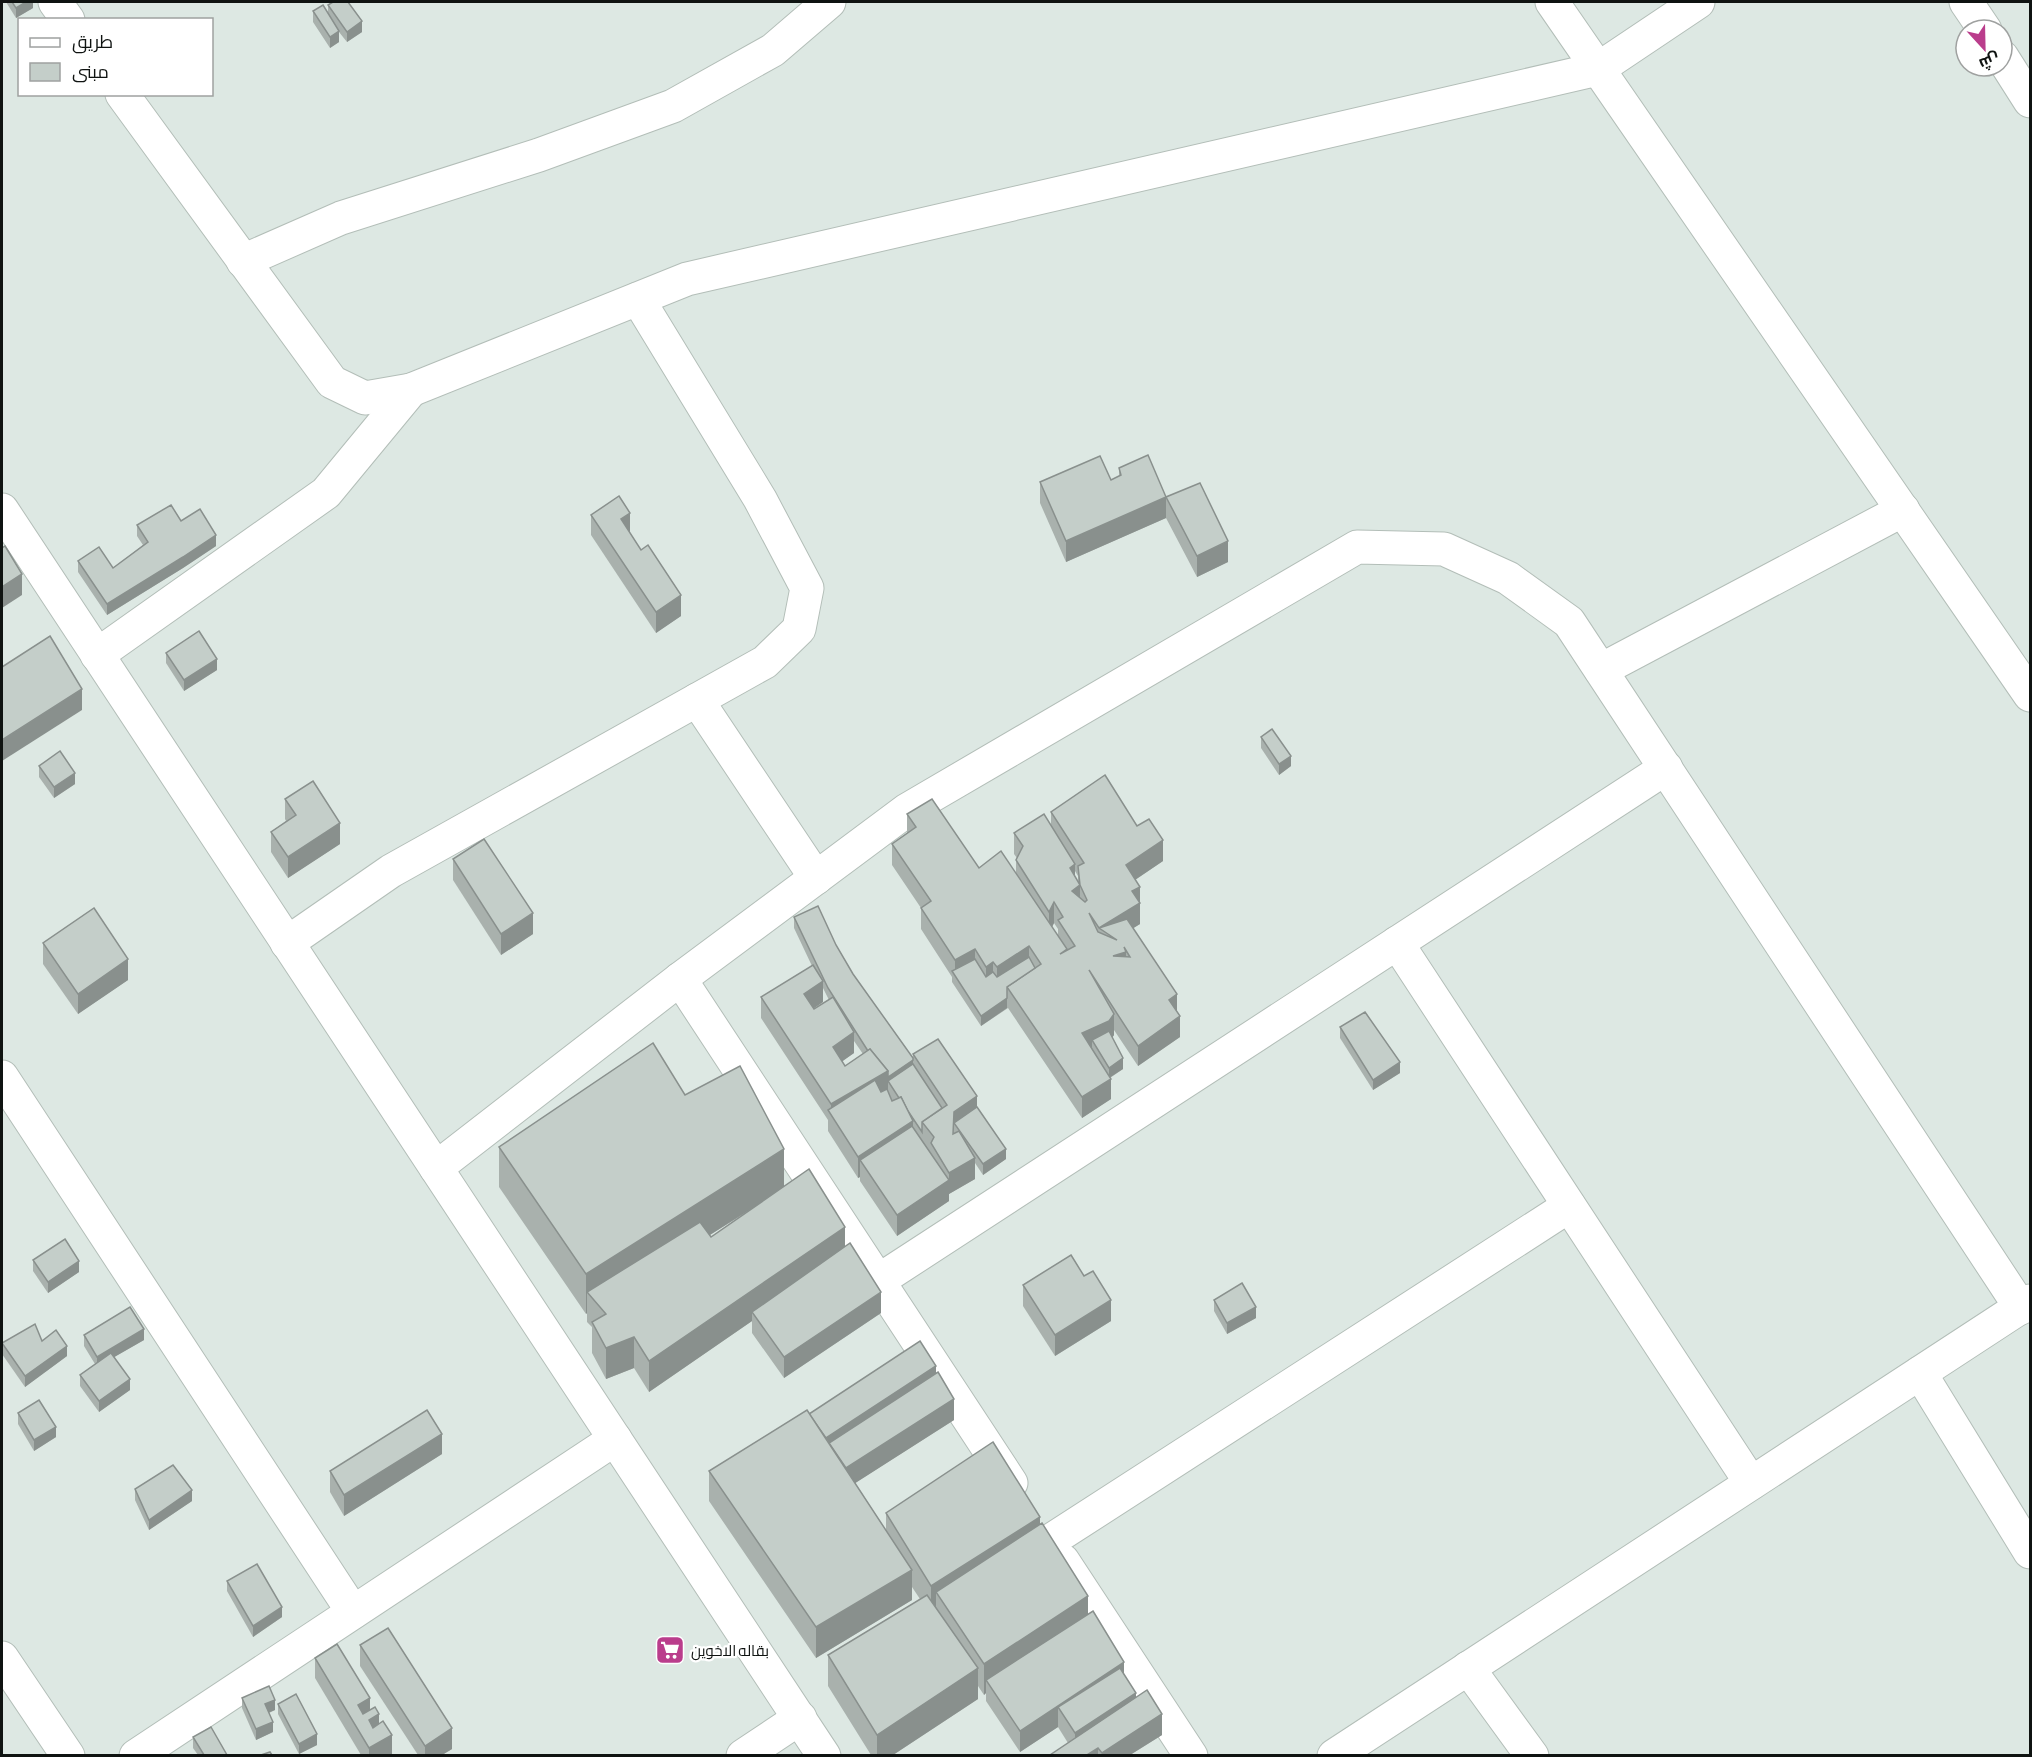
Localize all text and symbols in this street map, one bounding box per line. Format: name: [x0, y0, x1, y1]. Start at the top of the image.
legend: [18, 18, 213, 96]
north arrow: [1954, 18, 2014, 78]
text: طريق: [72, 31, 113, 54]
text: ش: [1976, 49, 2003, 74]
text: مبنى: [72, 61, 109, 83]
supermarket icon: بقاله الاخوين: [654, 1634, 686, 1666]
place label: بقاله الاخوين: [691, 1642, 769, 1661]

